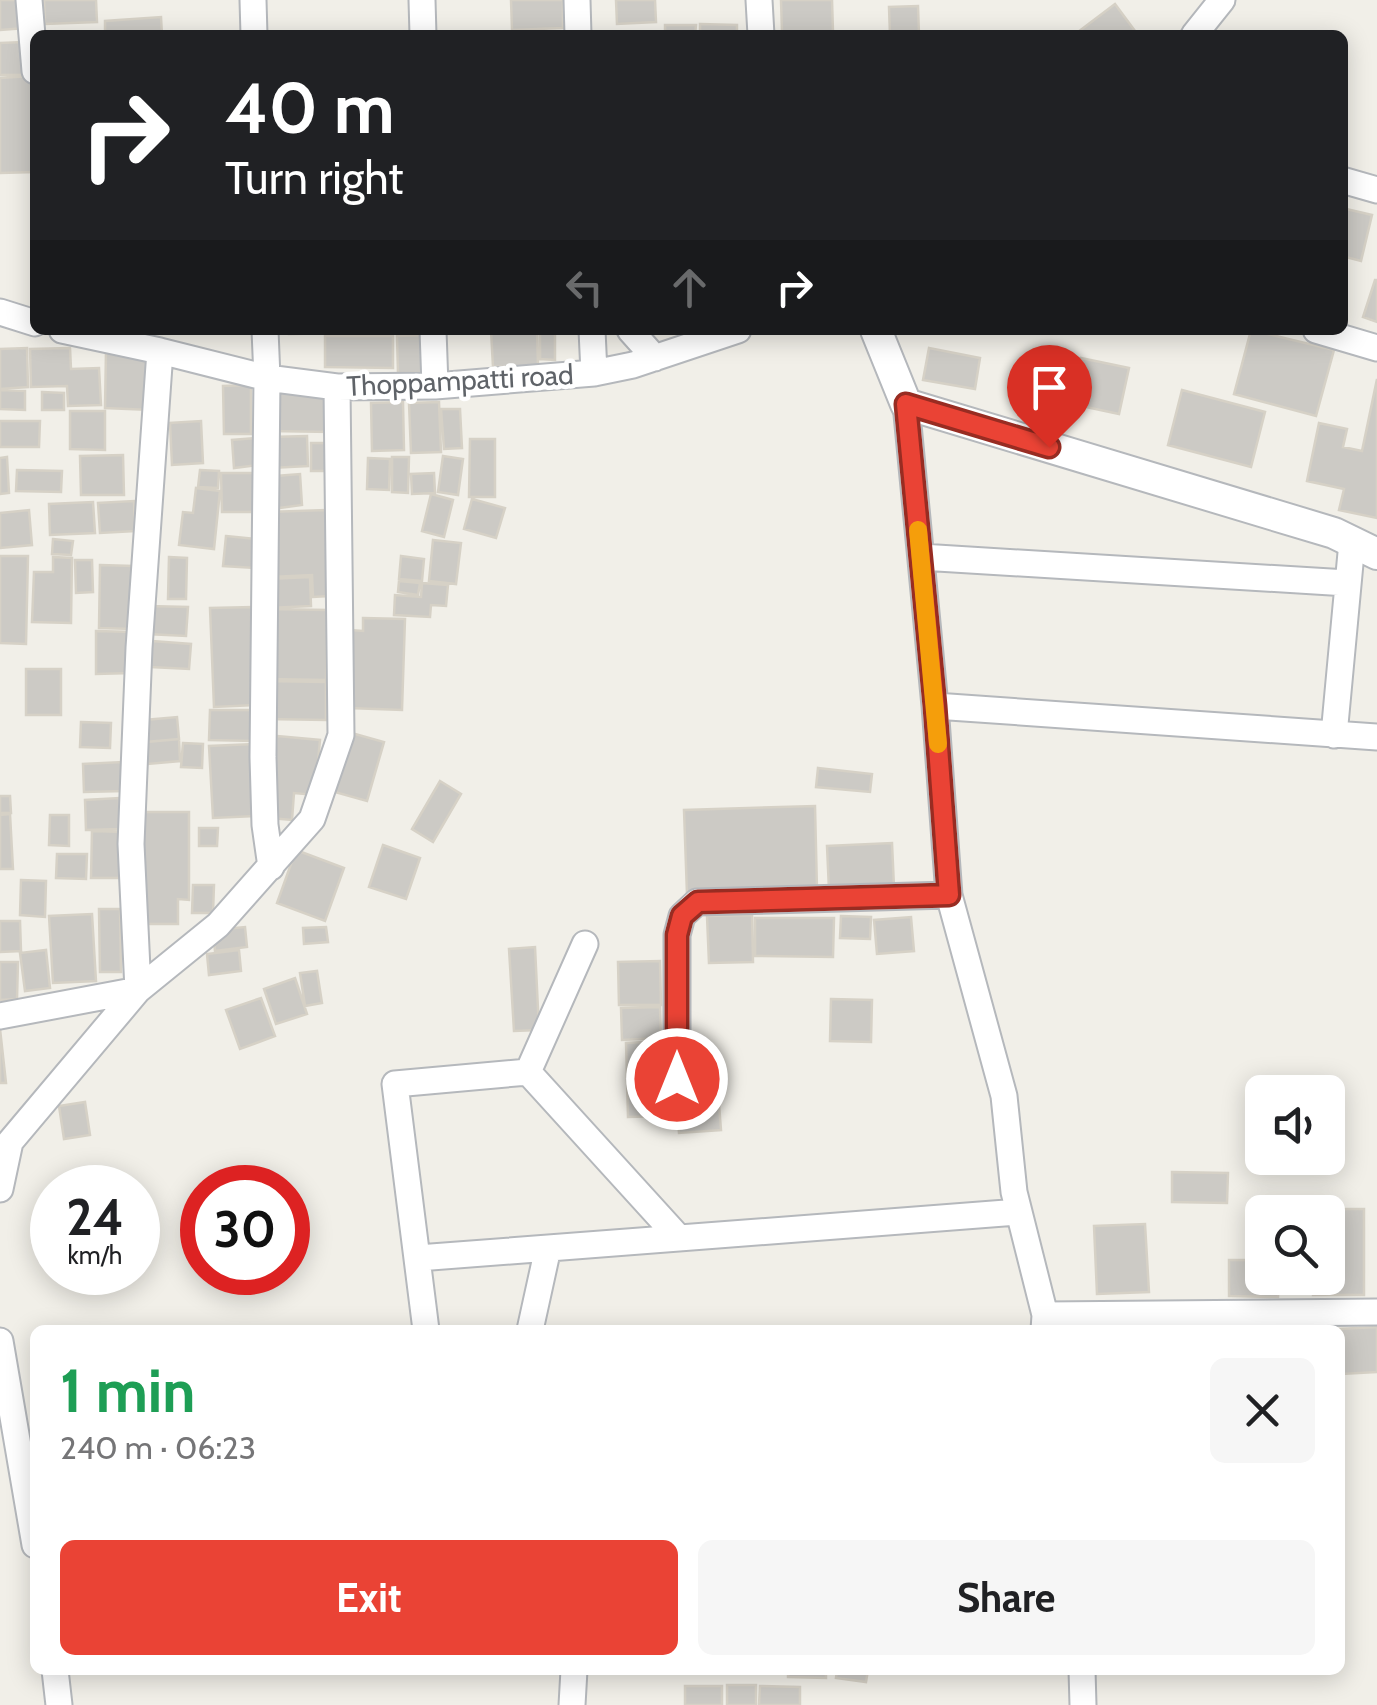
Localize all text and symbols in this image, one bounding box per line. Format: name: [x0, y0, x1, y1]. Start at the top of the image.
text: 40 m: [225, 65, 394, 151]
icon: right: [60, 70, 190, 200]
text: Turn right: [225, 151, 404, 205]
icon: left: [557, 260, 612, 315]
icon: ahead: [662, 260, 717, 315]
icon: right: [767, 260, 822, 315]
pin: [1007, 345, 1092, 448]
street label: Thoppampatti road: [346, 357, 574, 403]
icon: arrive: [1022, 360, 1077, 415]
position arrow: [625, 1027, 729, 1131]
map controls: [1245, 1075, 1345, 1295]
button: sound: [1245, 1075, 1345, 1175]
speed limit sign: 30: [180, 1165, 310, 1295]
text: 24: [66, 1187, 124, 1248]
button: search: [1245, 1195, 1345, 1295]
text: km/h: [68, 1240, 122, 1270]
text: 1 min: [60, 1354, 195, 1427]
button: close: [1210, 1358, 1315, 1463]
text: 240 m · 06:23: [60, 1428, 256, 1467]
button: Exit: [60, 1540, 678, 1655]
button: Share: [698, 1540, 1315, 1655]

